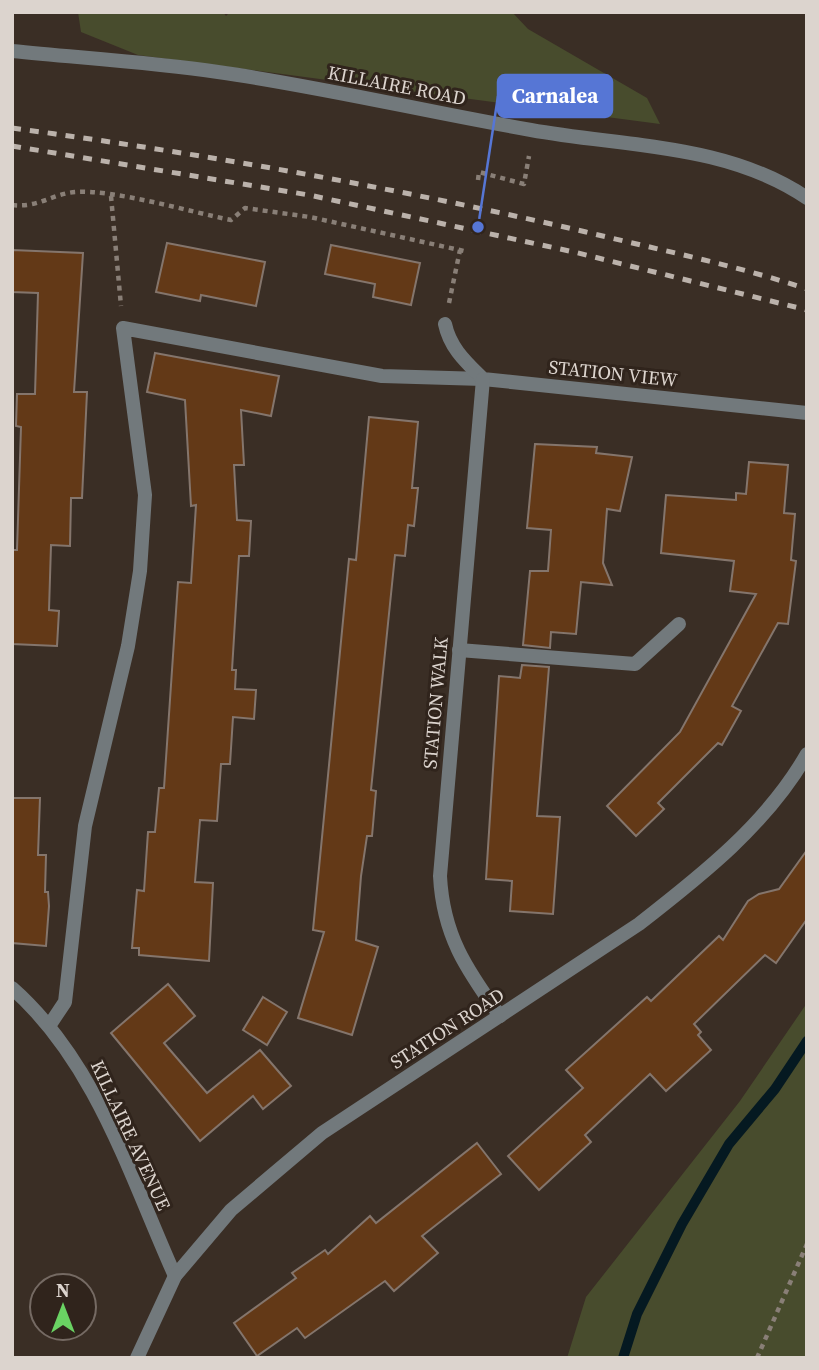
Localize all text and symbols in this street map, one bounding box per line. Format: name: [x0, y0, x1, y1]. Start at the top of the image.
street label: KILLAIRE ROAD: [326, 59, 468, 111]
callout: Carnalea: [498, 75, 612, 117]
text: Carnalea: [512, 81, 599, 110]
street label: STATION VIEW: [547, 353, 679, 393]
street label: STATION WALK: [416, 636, 454, 770]
street label: STATION ROAD: [385, 981, 509, 1075]
street label: KILLAIRE AVENUE: [85, 1056, 177, 1214]
north arrow: [28, 1272, 98, 1342]
text: N: [56, 1277, 70, 1303]

